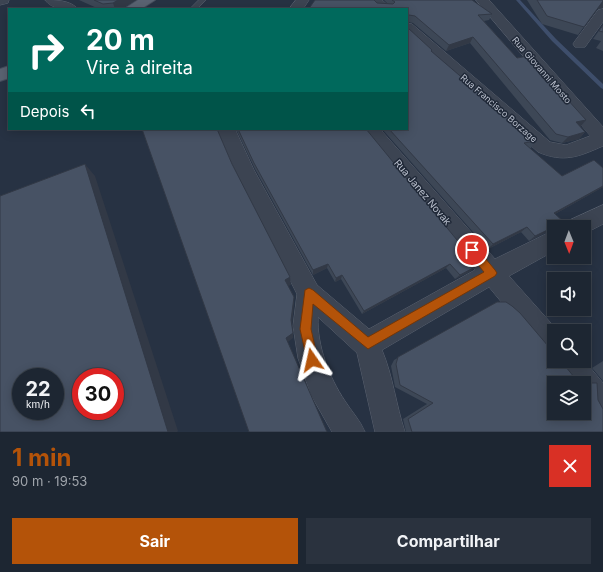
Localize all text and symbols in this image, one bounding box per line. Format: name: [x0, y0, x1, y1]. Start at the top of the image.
text: 20 m: [86, 23, 155, 57]
icon: right: [20, 24, 72, 76]
street label: Rua Giovanni Mosto: [510, 34, 574, 106]
text: Vire à direita: [86, 57, 193, 78]
street label: Rua Francisco Borzage: [458, 72, 540, 144]
icon: left: [77, 100, 99, 122]
text: Depois: [20, 102, 69, 121]
street label: Rua Janez Novak: [392, 157, 454, 228]
north arrow: [547, 220, 591, 264]
map controls: [547, 220, 591, 420]
pin: [455, 233, 489, 267]
icon: arrive: [461, 239, 483, 261]
button: sound: [547, 272, 591, 316]
button: search: [547, 324, 591, 368]
position arrow: [291, 339, 333, 381]
speed limit sign: 30: [72, 368, 124, 420]
button: layers: [547, 376, 591, 420]
text: 22: [25, 377, 51, 401]
text: km/h: [26, 398, 50, 410]
text: 1 min: [12, 443, 71, 472]
button: close: [549, 445, 591, 487]
text: 90 m · 19:53: [12, 473, 87, 489]
button: Sair: [12, 518, 298, 564]
button: Compartilhar: [306, 518, 591, 564]

